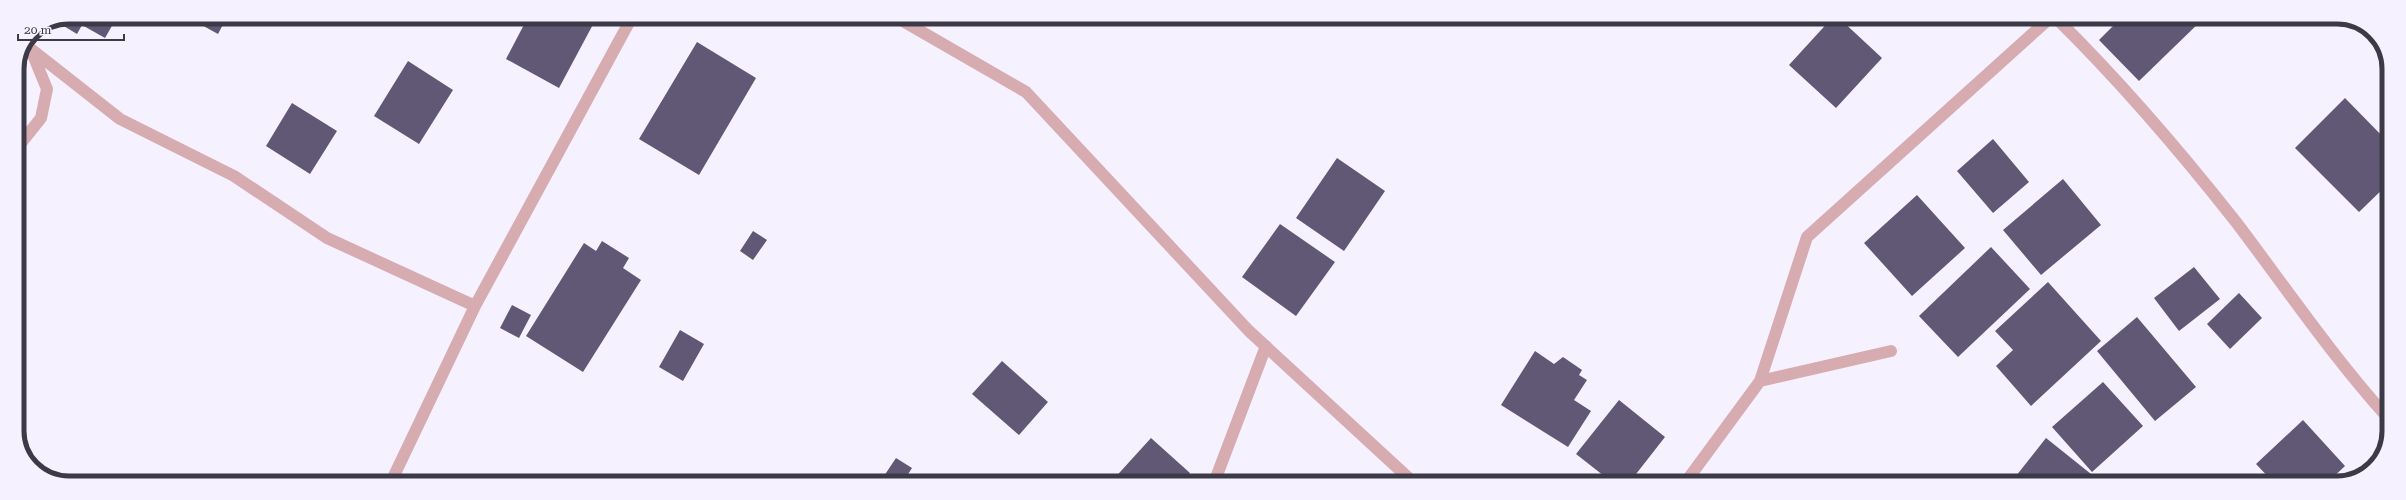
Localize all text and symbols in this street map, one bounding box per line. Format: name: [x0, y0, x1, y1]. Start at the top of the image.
scale bar: [18, 16, 124, 42]
text: 20 m: [24, 23, 51, 37]

